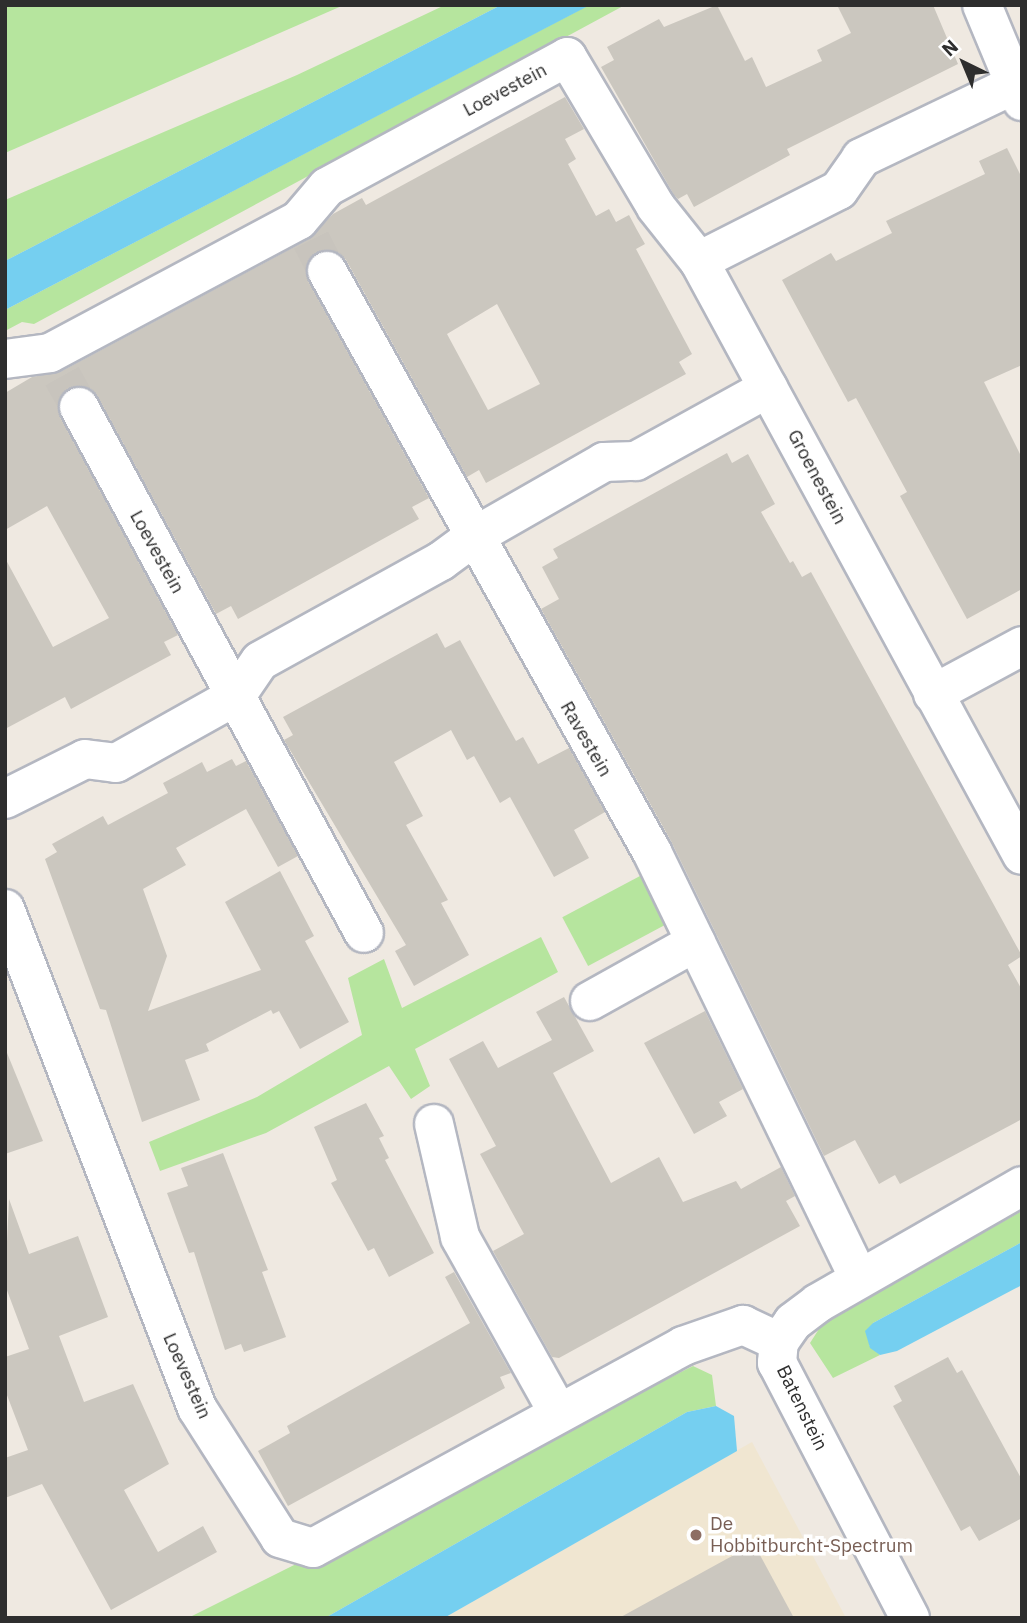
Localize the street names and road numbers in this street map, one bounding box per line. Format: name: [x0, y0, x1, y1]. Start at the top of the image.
street label: Loevestein: [459, 58, 551, 122]
street label: Groenestein: [783, 426, 851, 528]
street label: Loevestein: [125, 506, 189, 598]
street label: Ravestein: [555, 697, 617, 781]
street label: Loevestein: [158, 1330, 216, 1422]
street label: Batenstein: [772, 1362, 832, 1454]

